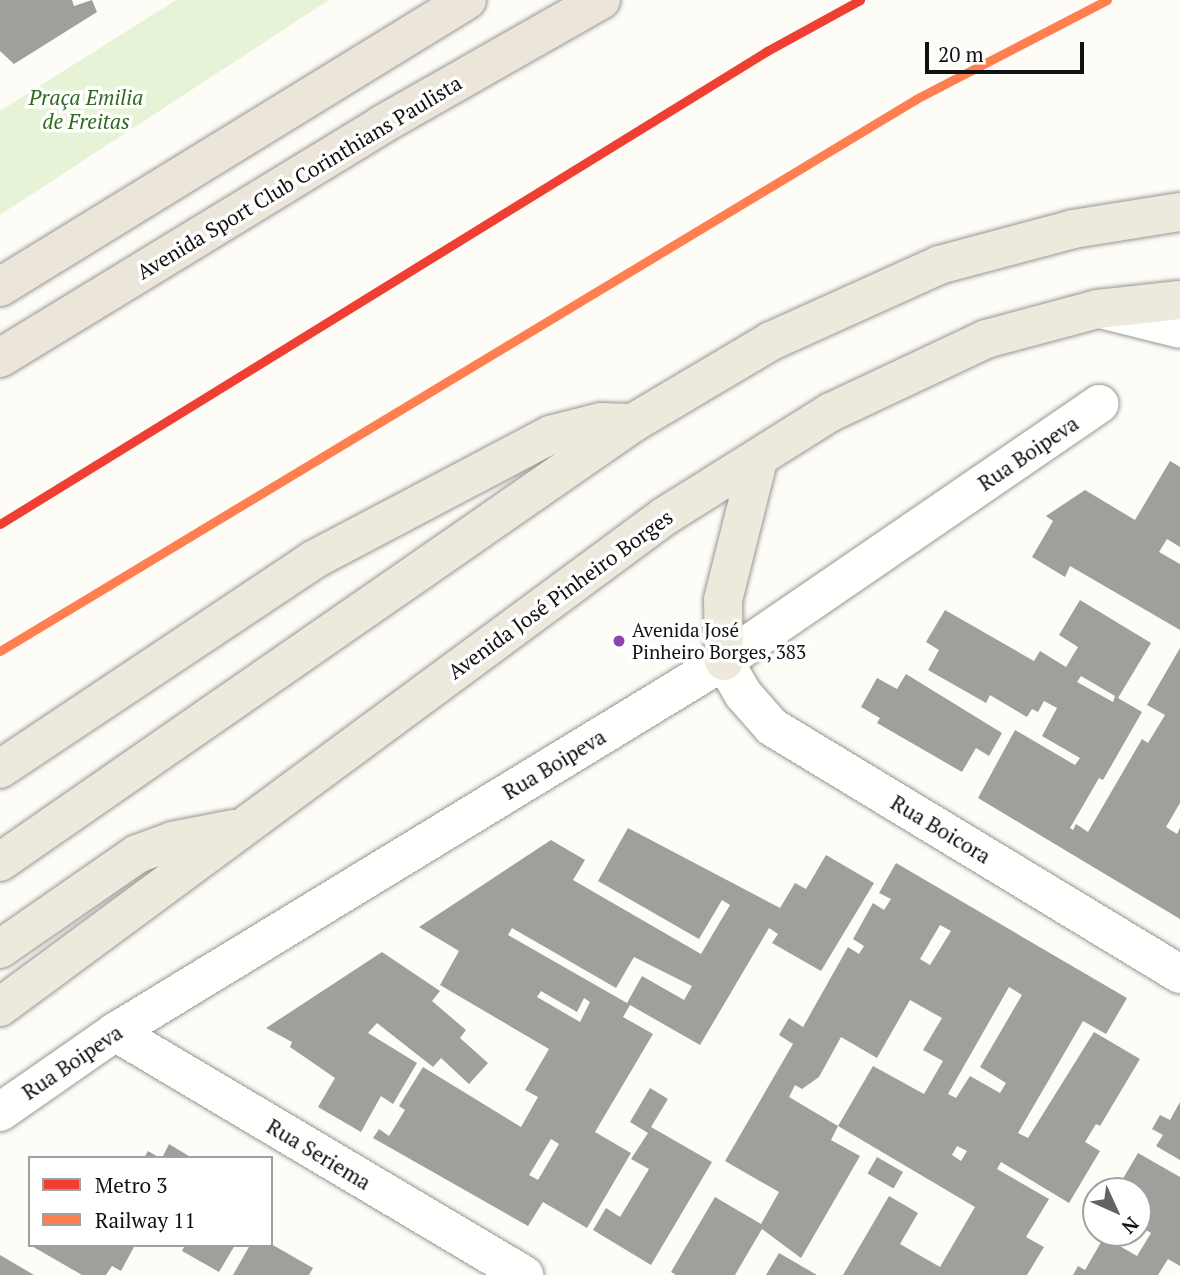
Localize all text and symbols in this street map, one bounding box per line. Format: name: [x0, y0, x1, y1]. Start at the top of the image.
scale bar: [928, 28, 1087, 72]
text: 20 m: [938, 40, 984, 68]
street label: Avenida Sport Club Corinthians Paulista: [132, 70, 466, 284]
park label: Praça Emilia de Freitas: [29, 84, 143, 134]
street label: Rua Boipeva: [973, 410, 1083, 496]
street label: Avenida José Pinheiro Borges: [443, 504, 677, 684]
place label: Avenida José Pinheiro Borges, 383: [632, 619, 807, 663]
marker: Avenida José Pinheiro Borges, 383: [612, 634, 626, 648]
street label: Rua Boipeva: [498, 724, 610, 804]
street label: Rua Boicora: [887, 789, 995, 869]
street label: Rua Boipeva: [17, 1019, 127, 1105]
street label: Rua Seriema: [263, 1113, 375, 1195]
legend: [28, 1156, 273, 1247]
text: Metro 3: [95, 1171, 168, 1199]
north arrow: [1082, 1177, 1152, 1247]
text: Railway 11: [95, 1206, 196, 1234]
text: N: [1117, 1212, 1145, 1240]

